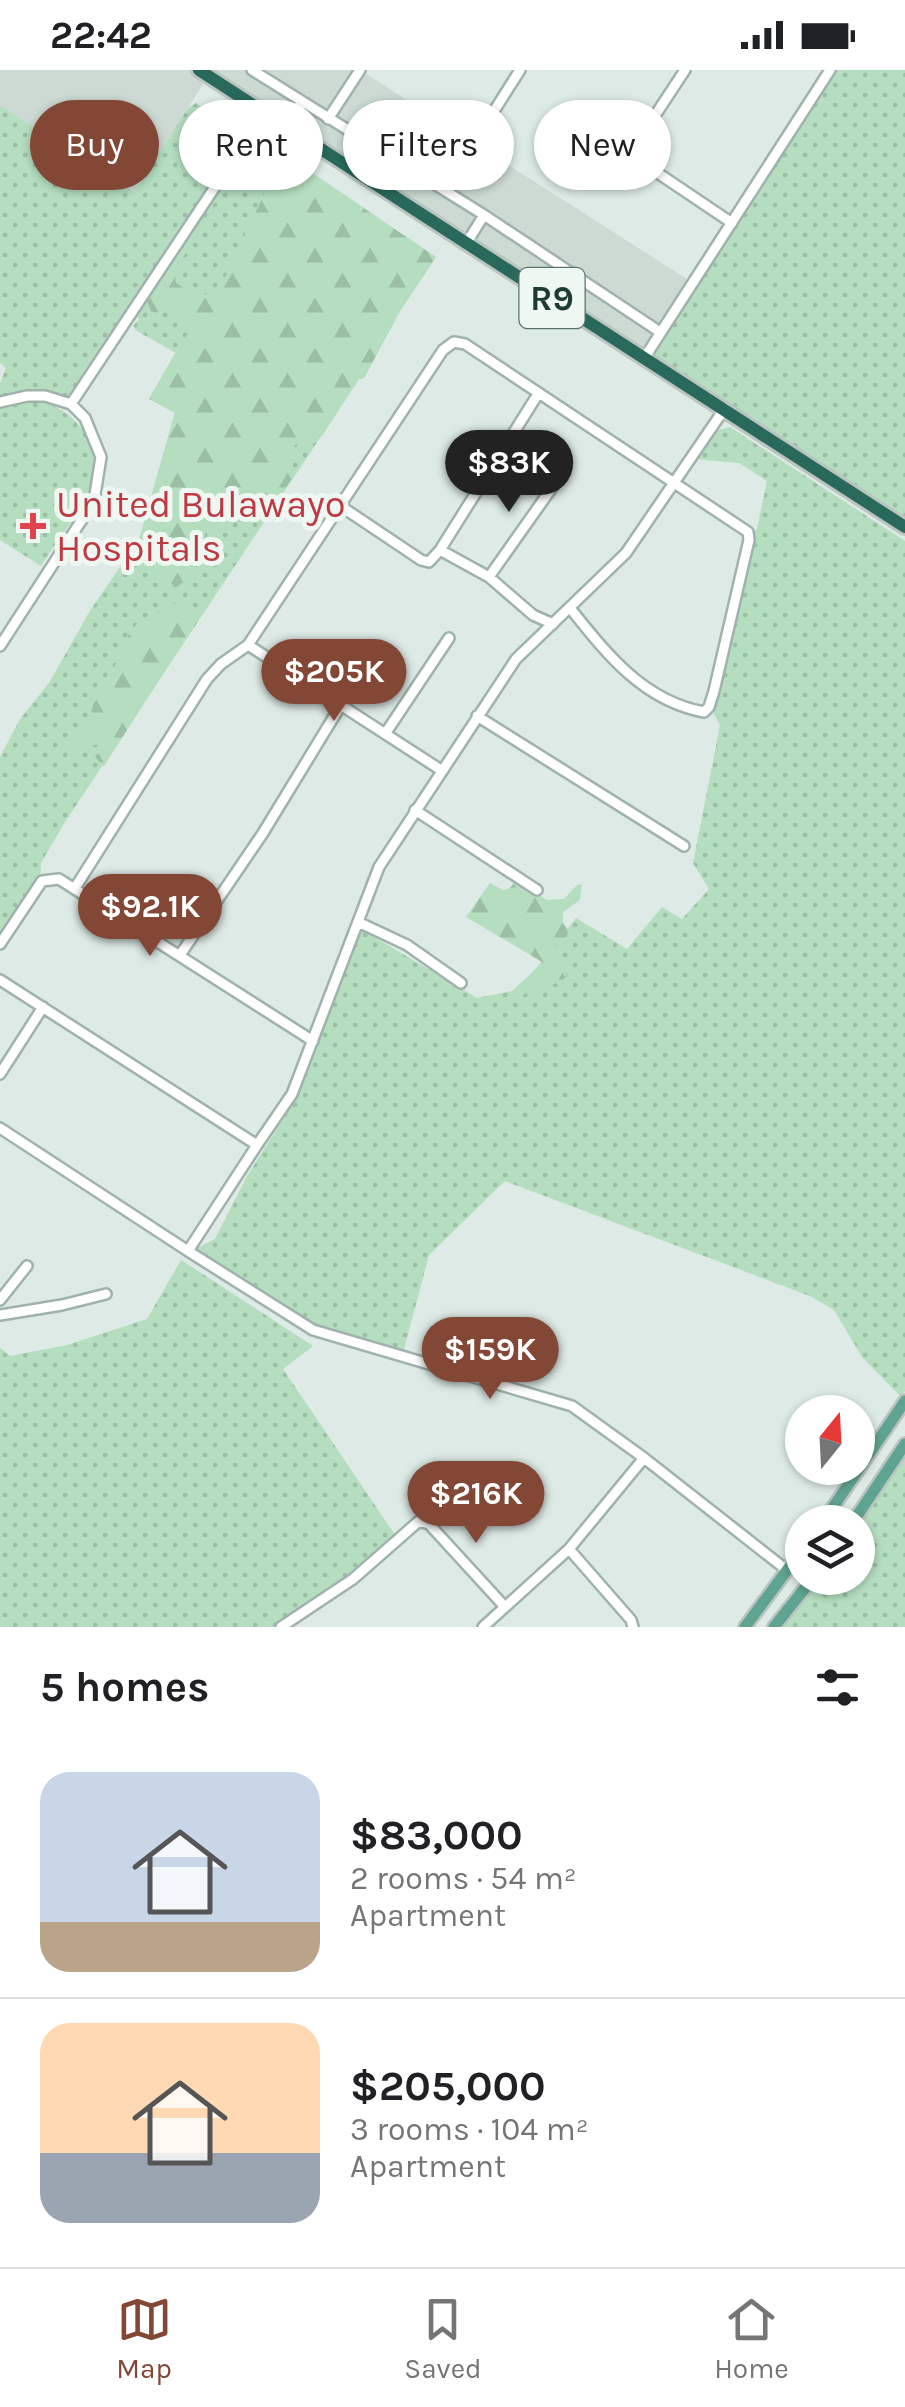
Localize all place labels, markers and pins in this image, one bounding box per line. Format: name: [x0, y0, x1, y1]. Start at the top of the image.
pin: $83K: [450, 430, 568, 515]
place label: United Bulawayo Hospitals: [56, 482, 346, 571]
marker: United Bulawayo Hospitals: [20, 513, 46, 539]
pin: $205K: [264, 639, 404, 724]
pin: $92.1K: [69, 874, 231, 959]
pin: $159K: [420, 1317, 560, 1402]
pin: $216K: [406, 1461, 546, 1546]

